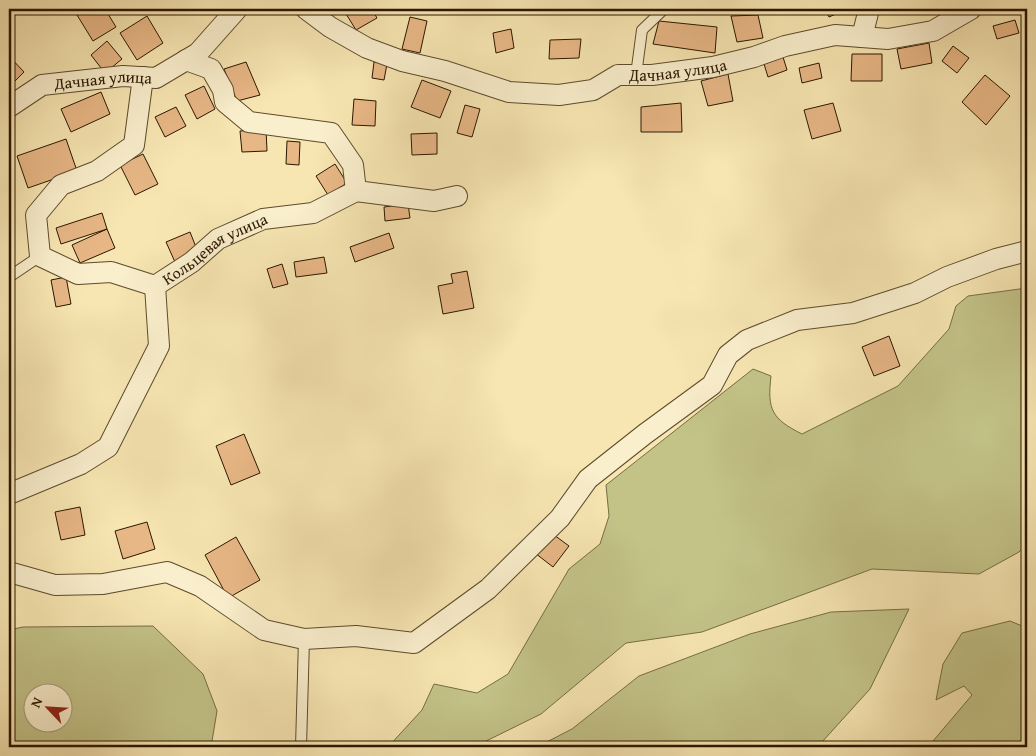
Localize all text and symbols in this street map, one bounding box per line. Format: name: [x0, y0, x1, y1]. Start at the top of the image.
street label: Дачная улица: [628, 52, 729, 87]
street label: Дачная улица: [52, 64, 153, 96]
street label: Кольцевая улица: [157, 206, 271, 290]
north arrow: [22, 684, 72, 734]
text: N: [25, 693, 48, 711]

